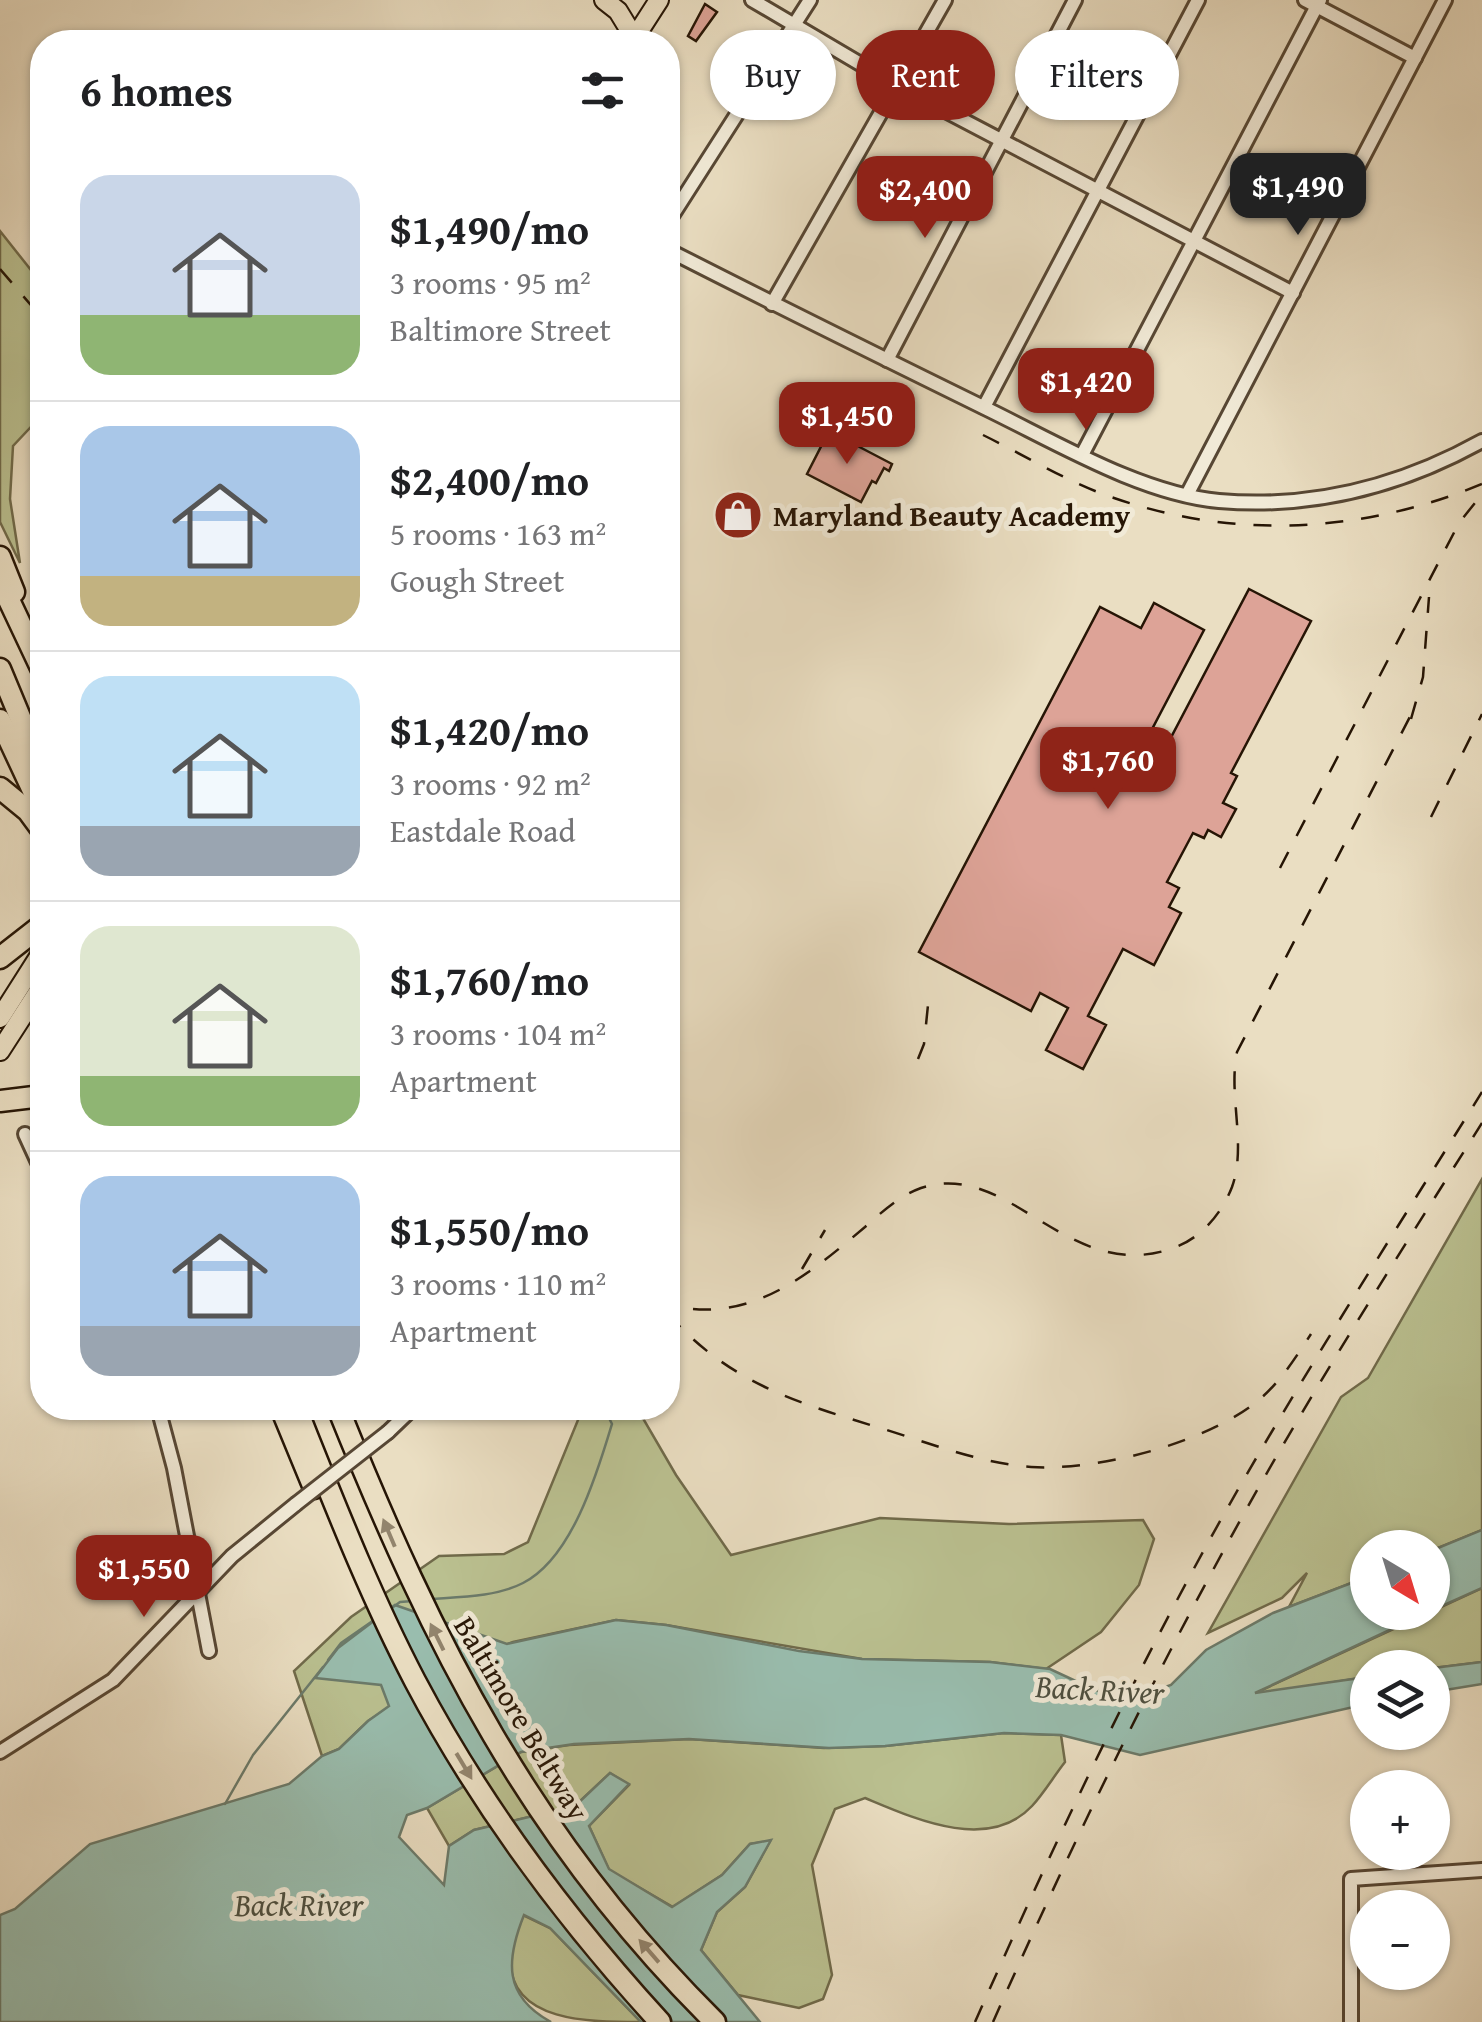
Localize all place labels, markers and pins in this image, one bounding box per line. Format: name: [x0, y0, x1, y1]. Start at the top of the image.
pin: $1,490: [1217, 153, 1379, 238]
pin: $2,400: [844, 156, 1006, 241]
pin: $1,420: [1005, 348, 1167, 433]
pin: $1,450: [766, 382, 928, 467]
shop icon: Maryland Beauty Academy: [712, 489, 764, 541]
place label: Maryland Beauty Academy: [773, 493, 1131, 537]
pin: $1,760: [1027, 727, 1189, 812]
pin: $1,550: [63, 1535, 225, 1620]

